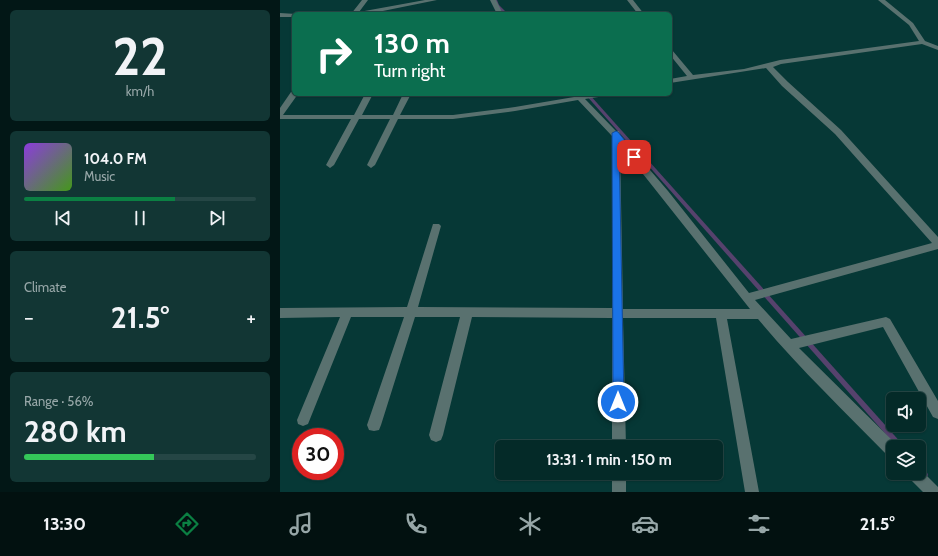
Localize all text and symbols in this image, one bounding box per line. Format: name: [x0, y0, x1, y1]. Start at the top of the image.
text: 22: [112, 25, 168, 88]
text: 130 m: [374, 26, 450, 60]
icon: right: [308, 28, 360, 80]
text: Turn right: [374, 60, 445, 82]
text: km/h: [126, 83, 154, 99]
pin: [617, 140, 651, 174]
icon: arrive: [623, 146, 645, 168]
text: 104.0 FM: [84, 150, 147, 168]
text: Music: [84, 168, 115, 184]
icon: previous: [52, 207, 74, 229]
icon: pause: [129, 207, 151, 229]
icon: next: [206, 207, 228, 229]
text: Climate: [24, 279, 66, 295]
text: 21.5°: [111, 299, 169, 336]
text: −: [24, 304, 34, 331]
text: +: [246, 304, 256, 331]
position arrow: [597, 381, 639, 423]
map controls: [886, 392, 926, 480]
button: sound: [886, 392, 926, 432]
text: Range · 56%: [24, 393, 93, 409]
text: 280 km: [24, 413, 127, 450]
speed limit sign: 30: [292, 428, 344, 480]
button: layers: [886, 440, 926, 480]
text: 13:31 · 1 min · 150 m: [546, 451, 672, 469]
icon: directions: [173, 510, 201, 538]
icon: music: [287, 510, 315, 538]
icon: phone: [402, 510, 430, 538]
icon: climate: [516, 510, 544, 538]
icon: car: [631, 510, 659, 538]
icon: filters: [745, 510, 773, 538]
text: 13:30: [43, 513, 86, 535]
text: 21.5°: [860, 513, 895, 535]

